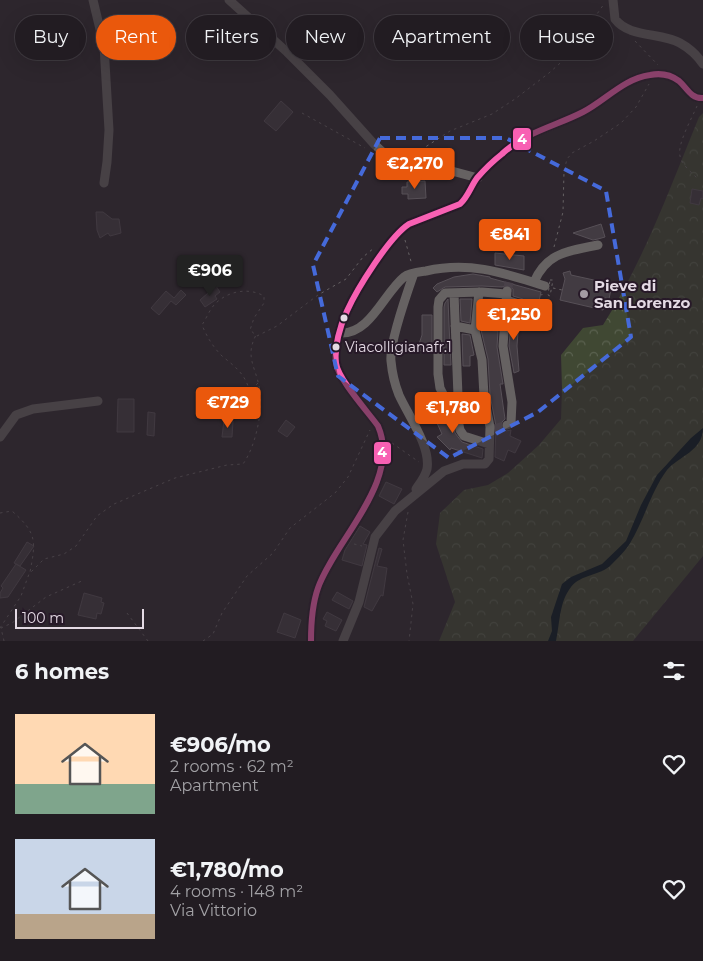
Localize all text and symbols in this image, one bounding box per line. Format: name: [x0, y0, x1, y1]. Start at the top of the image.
chip: Buy: [15, 15, 86, 60]
chip: Rent: [96, 15, 176, 60]
chip: Filters: [186, 15, 276, 60]
chip: New: [286, 15, 364, 60]
chip: Apartment: [374, 15, 510, 60]
chip: House: [520, 15, 613, 60]
line badge: 4: [512, 127, 532, 151]
text: 4: [517, 130, 527, 148]
pin: €2,270: [374, 148, 456, 190]
text: €2,270: [387, 154, 443, 173]
pin: €841: [480, 218, 540, 261]
text: €841: [490, 225, 530, 244]
pin: €906: [180, 254, 240, 297]
text: €906: [188, 261, 232, 280]
place label: Pieve di San Lorenzo: [594, 276, 690, 312]
marker: Pieve di San Lorenzo: [578, 288, 590, 300]
pin: €1,250: [473, 298, 555, 341]
text: €1,250: [487, 305, 541, 324]
unlabelled marker: [339, 313, 349, 323]
place label: Viacolligianafr.1: [345, 338, 452, 356]
marker: Viacolligianafr.1: [331, 342, 341, 352]
pin: €729: [198, 386, 258, 429]
pin: €1,780: [412, 392, 494, 434]
text: €729: [207, 393, 249, 412]
text: €1,780: [426, 398, 480, 417]
line badge: 4: [373, 441, 392, 465]
text: 4: [377, 443, 387, 461]
scale bar: [15, 606, 144, 629]
text: 100 m: [22, 609, 64, 627]
icon: filters: [660, 657, 688, 685]
text: 6 homes: [15, 659, 109, 684]
text: €906/mo: [170, 732, 271, 757]
icon: home: [55, 734, 115, 794]
icon: heart: [660, 750, 688, 778]
text: 2 rooms · 62 m²: [170, 757, 294, 776]
text: Apartment: [170, 776, 259, 795]
text: €1,780/mo: [170, 857, 284, 882]
icon: home: [55, 859, 115, 919]
icon: heart: [660, 875, 688, 903]
text: 4 rooms · 148 m²: [170, 882, 303, 901]
text: Via Vittorio: [170, 901, 257, 920]

